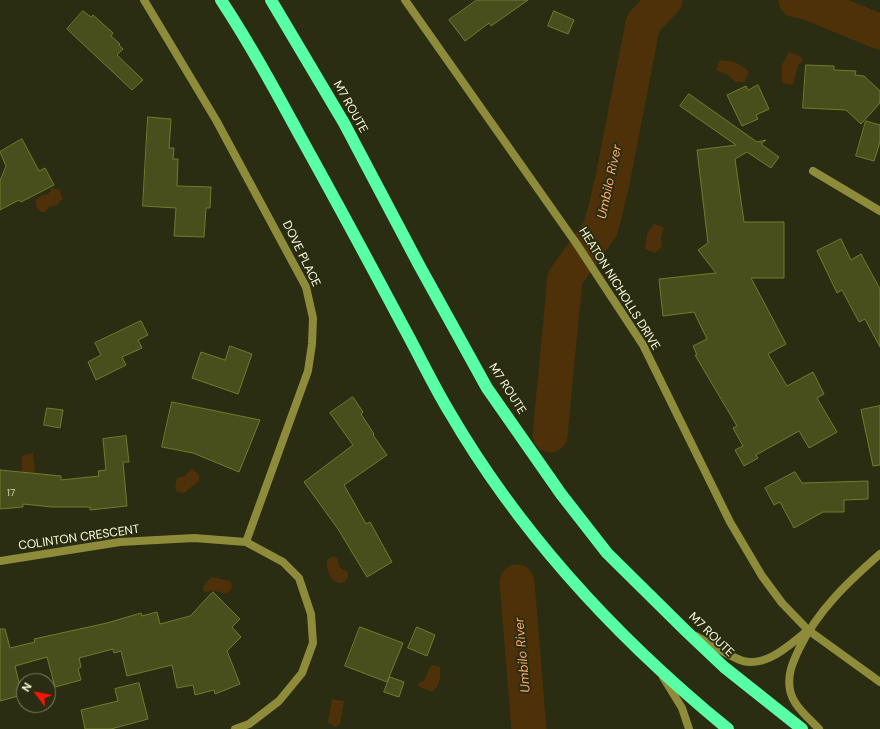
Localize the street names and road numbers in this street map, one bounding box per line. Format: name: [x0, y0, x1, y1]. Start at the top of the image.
street label: M7 ROUTE: [330, 78, 370, 136]
street label: DOVE PLACE: [279, 219, 323, 289]
street label: HEATON NICHOLLS DRIVE: [575, 225, 663, 353]
street label: M7 ROUTE: [485, 361, 529, 417]
street label: COLINTON CRESCENT: [17, 522, 141, 554]
street label: M7 ROUTE: [685, 610, 737, 660]

